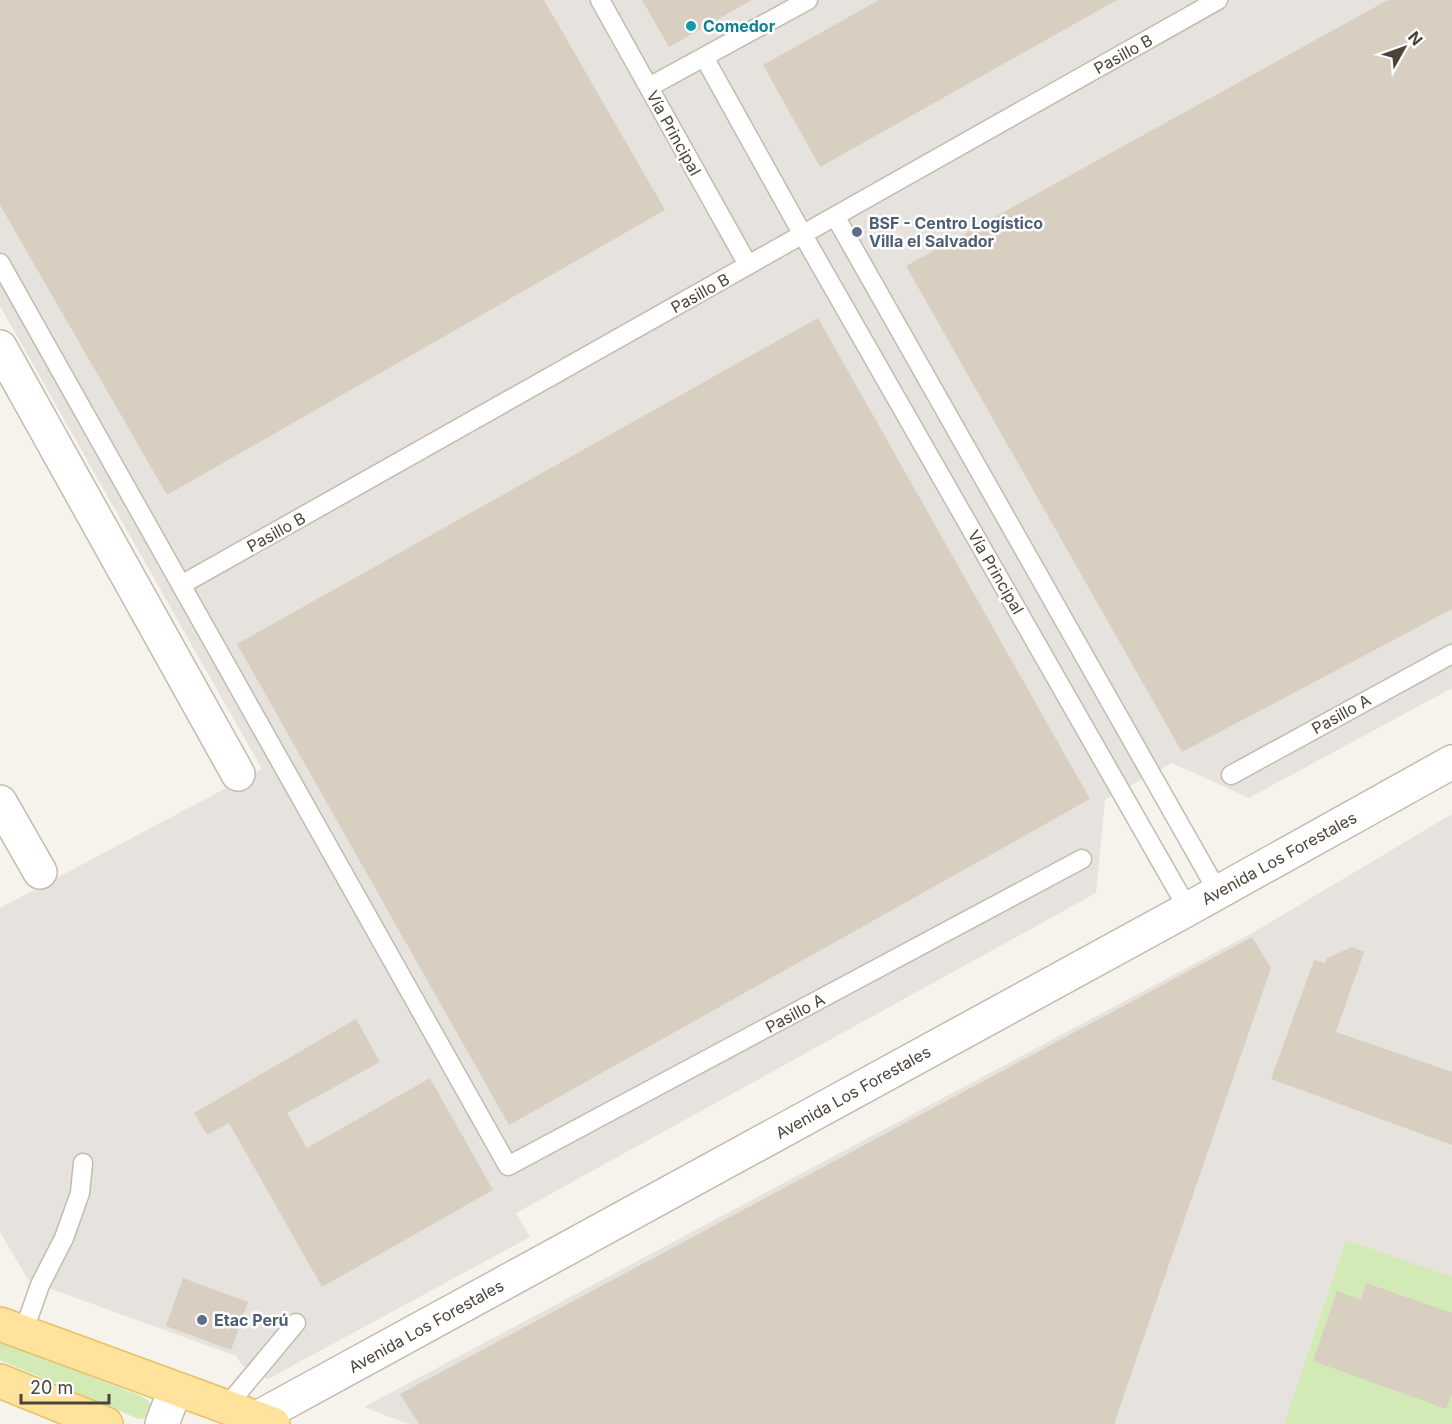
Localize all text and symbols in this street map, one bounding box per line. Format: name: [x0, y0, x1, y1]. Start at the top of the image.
place label: Comedor: [703, 16, 776, 36]
north arrow: [1374, 18, 1434, 78]
marker: Comedor: [684, 19, 698, 33]
text: N: [1404, 27, 1427, 49]
street label: Pasillo B: [1090, 30, 1156, 78]
street label: Vía Principal: [642, 87, 706, 179]
place label: BSF - Centro Logístico Villa el Salvador: [869, 213, 1043, 251]
marker: BSF - Centro Logístico Villa el Salvador: [850, 225, 864, 239]
street label: Pasillo B: [667, 269, 733, 317]
street label: Pasillo B: [243, 508, 309, 556]
street label: Vía Principal: [964, 526, 1028, 618]
street label: Pasillo A: [1308, 690, 1374, 738]
street label: Avenida Los Forestales: [1198, 807, 1360, 909]
street label: Pasillo A: [762, 989, 828, 1037]
street label: Avenida Los Forestales: [772, 1041, 934, 1143]
street label: Avenida Los Forestales: [345, 1275, 507, 1377]
place label: Etac Perú: [214, 1310, 288, 1330]
marker: Etac Perú: [195, 1313, 209, 1327]
scale bar: [21, 1367, 110, 1405]
text: 20 m: [30, 1377, 73, 1398]

